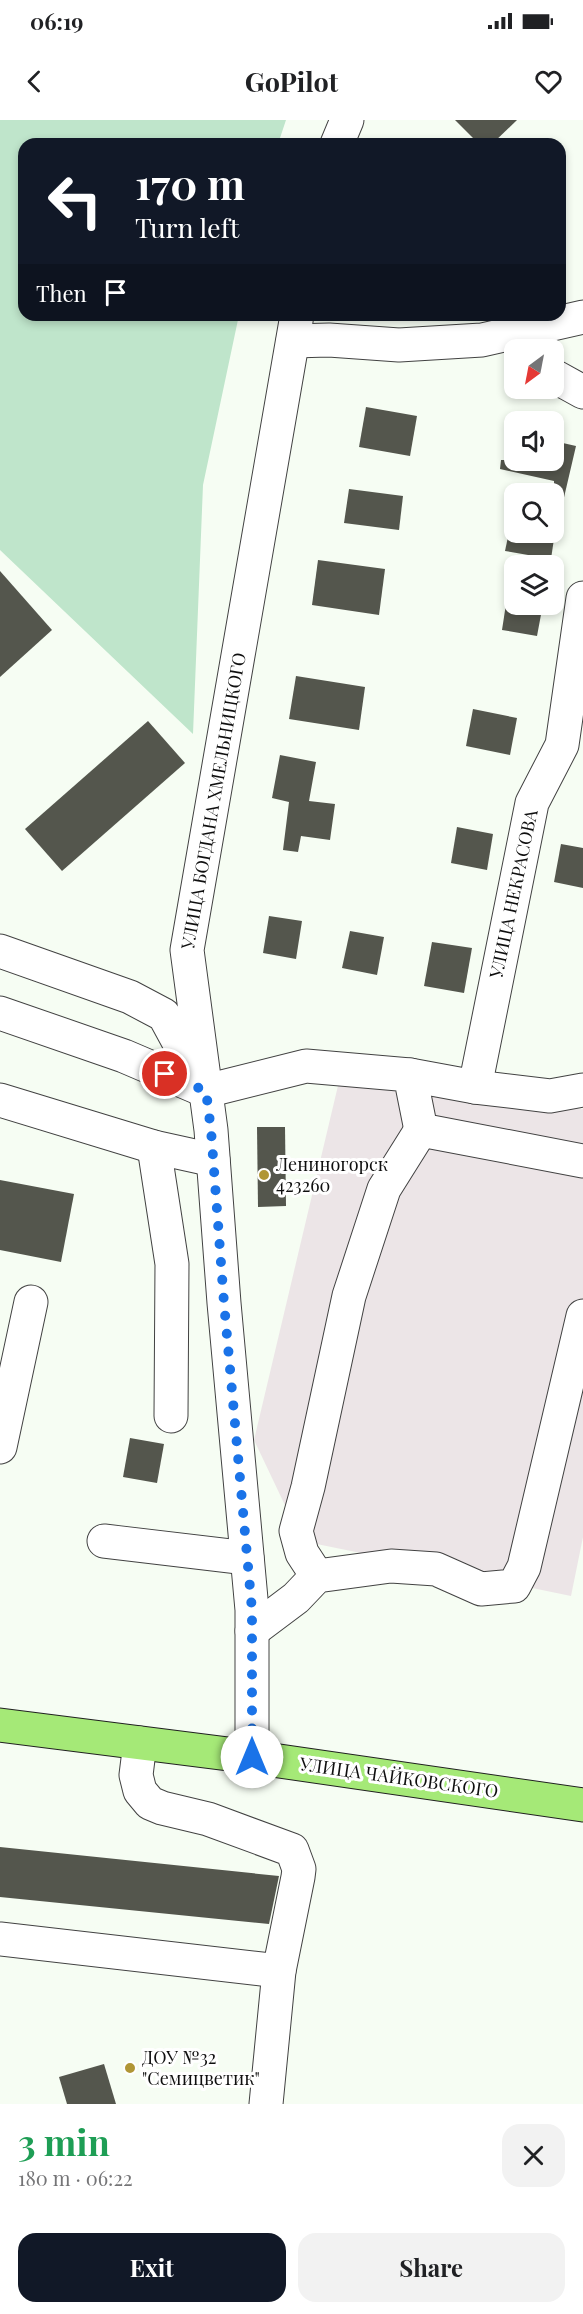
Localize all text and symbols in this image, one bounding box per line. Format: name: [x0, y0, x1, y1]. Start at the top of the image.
text: 06:19: [30, 6, 84, 36]
text: GoPilot: [245, 63, 338, 99]
icon: back: [18, 65, 51, 98]
icon: heart: [532, 65, 565, 98]
text: 170 m: [135, 155, 245, 211]
icon: left: [36, 162, 114, 240]
text: Turn left: [135, 209, 239, 245]
icon: arrive: [99, 276, 132, 309]
text: Then: [36, 278, 87, 308]
north arrow: [504, 339, 564, 399]
map controls: [504, 339, 564, 615]
button: sound: [504, 411, 564, 471]
button: search: [504, 483, 564, 543]
button: layers: [504, 555, 564, 615]
street label: УЛИЦА БОГДАНА ХМЕЛЬНИЦКОГО: [175, 650, 251, 952]
street label: УЛИЦА НЕКРАСОВА: [483, 807, 543, 981]
pin: [139, 1048, 190, 1099]
icon: arrive: [148, 1057, 181, 1090]
place label: Лениногорск 423260: [275, 1152, 388, 1197]
marker: Лениногорск 423260: [257, 1168, 271, 1182]
position arrow: [220, 1725, 284, 1789]
street label: УЛИЦА ЧАЙКОВСКОГО: [297, 1751, 500, 1803]
place label: ДОУ №32 "Семицветик": [142, 2045, 260, 2090]
marker: ДОУ №32 "Семицветик": [123, 2061, 137, 2075]
text: 3 min: [18, 2117, 110, 2165]
button: close: [502, 2124, 565, 2187]
text: 180 m · 06:22: [18, 2164, 133, 2191]
button: Exit: [18, 2233, 286, 2302]
button: Share: [298, 2233, 565, 2302]

